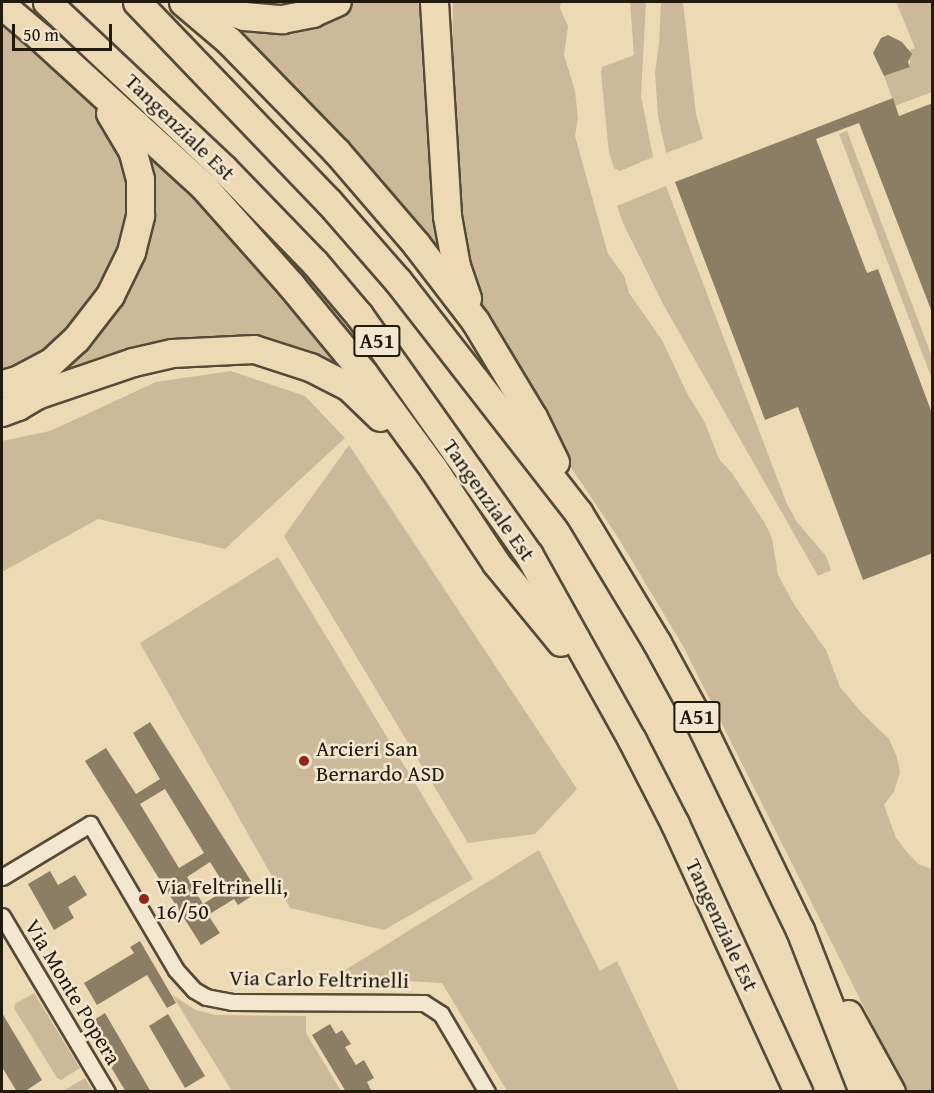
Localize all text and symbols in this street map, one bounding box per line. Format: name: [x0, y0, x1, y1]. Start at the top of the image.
scale bar: [15, 12, 116, 50]
text: 50 m: [23, 21, 59, 48]
street label: Tangenziale Est: [119, 68, 241, 186]
road number: A51: [353, 323, 401, 359]
street label: Tangenziale Est: [437, 434, 541, 566]
road number: A51: [673, 699, 721, 735]
place label: Arcieri San Bernardo ASD: [316, 735, 445, 786]
marker: Arcieri San Bernardo ASD: [297, 754, 311, 768]
street label: Tangenziale Est: [680, 855, 764, 995]
place label: Via Feltrinelli, 16/50: [156, 873, 288, 924]
marker: Via Feltrinelli, 16/50: [137, 892, 151, 906]
street label: Via Monte Popera: [19, 915, 127, 1069]
street label: Via Carlo Feltrinelli: [229, 964, 409, 994]

